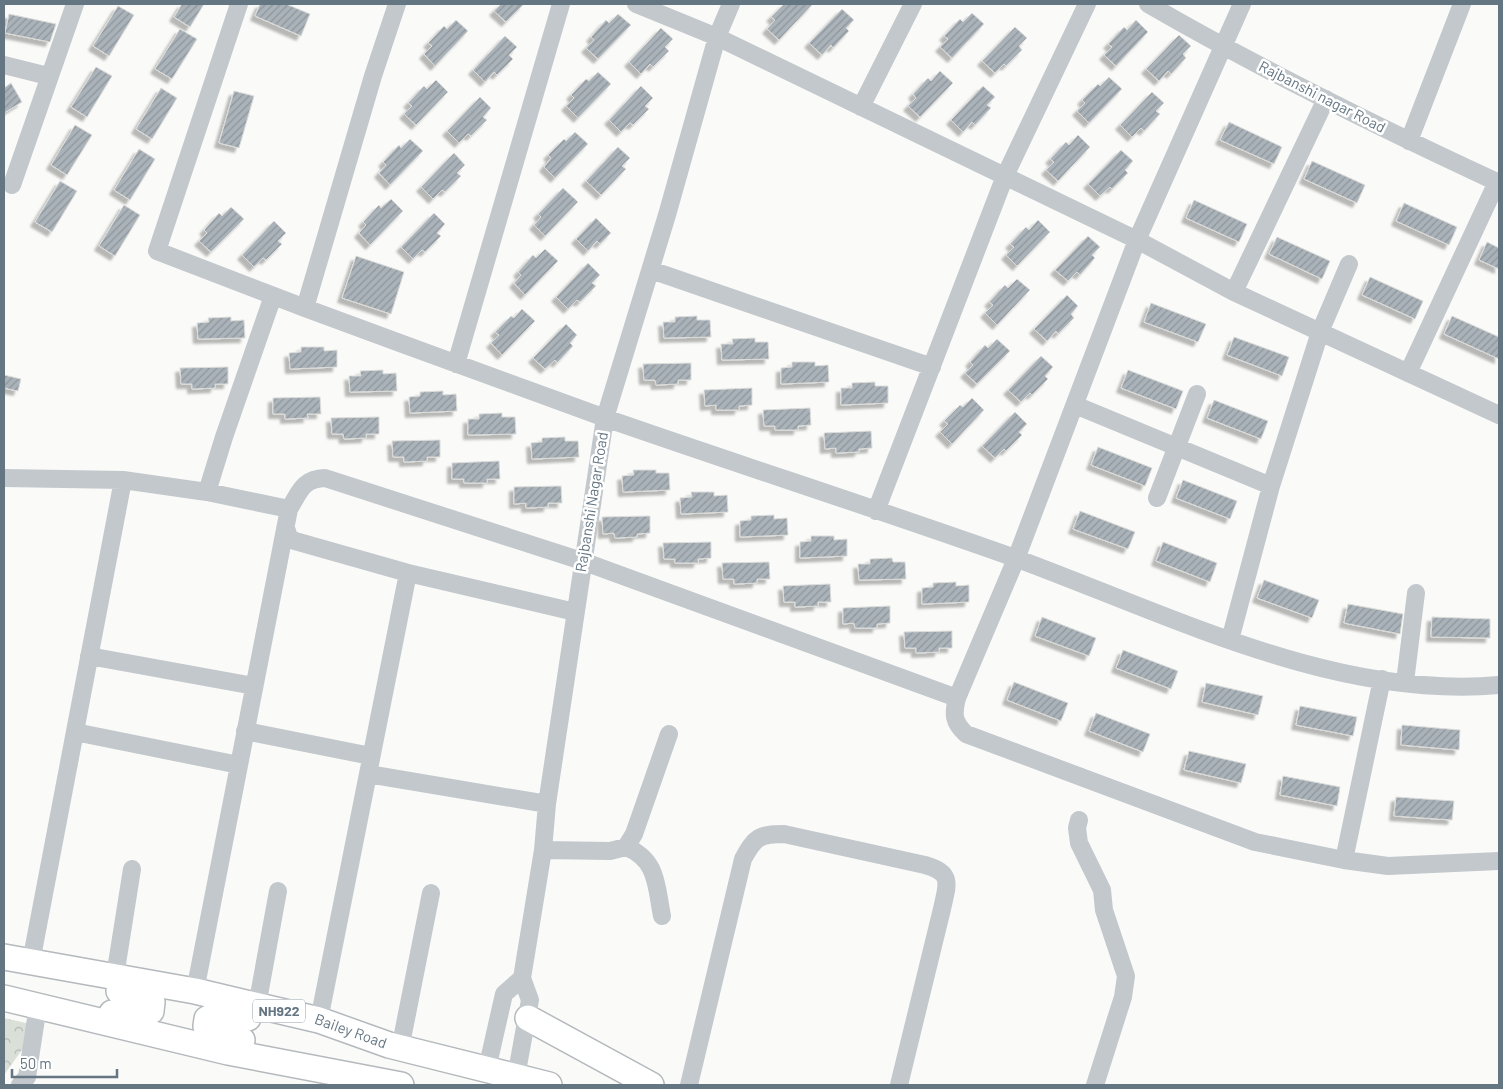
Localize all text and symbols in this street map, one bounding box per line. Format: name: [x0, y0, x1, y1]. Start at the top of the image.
street label: Rajbanshi nagar Road: [1256, 56, 1389, 136]
street label: Rajbanshi Nagar Road: [571, 430, 611, 573]
road number: NH922: [253, 999, 305, 1022]
street label: Bailey Road: [313, 1009, 389, 1052]
scale bar: [12, 1046, 118, 1078]
text: 50 m: [20, 1054, 52, 1072]

